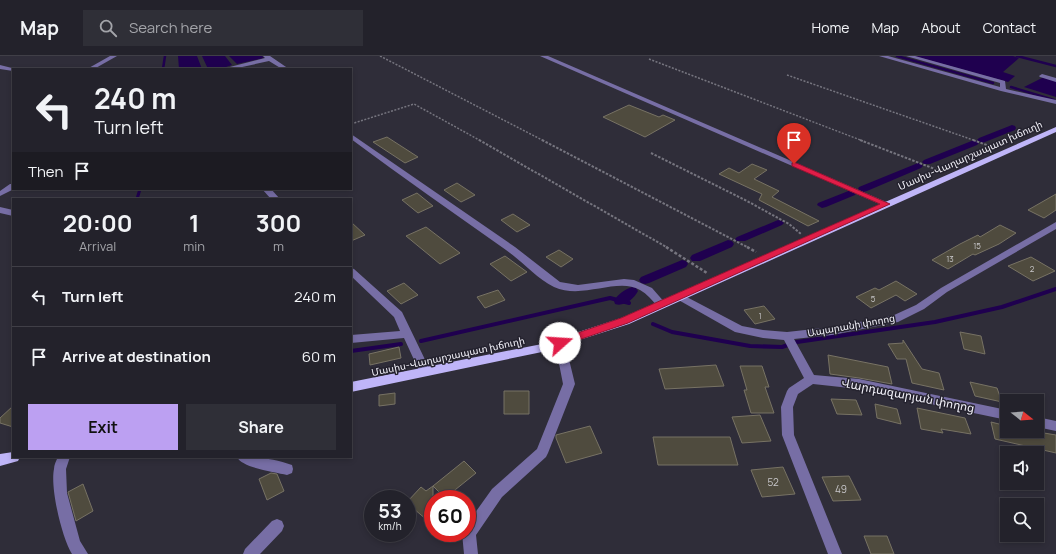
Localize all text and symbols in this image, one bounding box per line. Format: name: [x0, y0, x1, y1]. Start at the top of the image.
search box: [83, 10, 363, 46]
text: Map: [20, 15, 59, 41]
icon: search: [97, 17, 119, 39]
text: Search here: [129, 17, 212, 38]
text: Home: [812, 18, 849, 37]
text: Map: [871, 18, 899, 37]
text: About: [921, 18, 961, 37]
text: Contact: [983, 18, 1036, 37]
text: 240 m: [94, 79, 176, 117]
icon: left: [28, 84, 80, 136]
text: Turn left: [94, 115, 164, 139]
street label: Մասիս-Վաղարշապատ խճուղի: [896, 117, 1044, 193]
pin: [777, 123, 811, 164]
icon: arrive: [783, 129, 805, 151]
icon: arrive: [71, 160, 93, 182]
text: Then: [28, 161, 63, 182]
text: 20:00: [63, 206, 133, 239]
text: 1: [189, 206, 199, 239]
text: 300: [256, 206, 301, 239]
text: Arrival: [79, 237, 116, 255]
text: min: [183, 237, 205, 255]
text: m: [273, 237, 284, 255]
house number: 15: [973, 240, 981, 251]
house number: 13: [946, 253, 954, 264]
house number: 2: [1030, 263, 1035, 274]
icon: left: [28, 286, 50, 308]
text: Turn left: [62, 286, 124, 307]
text: 240 m: [294, 286, 336, 307]
house number: 5: [871, 293, 876, 304]
house number: 1: [758, 310, 762, 321]
street label: Ապարանի փողոց: [806, 310, 896, 340]
position arrow: [539, 322, 581, 364]
street label: Մասիս-Վաղարշապատ խճուղի: [370, 333, 526, 379]
icon: arrive: [28, 346, 50, 368]
text: Arrive at destination: [62, 346, 211, 367]
text: 60 m: [302, 346, 336, 367]
street label: Վարդազարյան փողոց: [840, 374, 976, 416]
north arrow: [1000, 394, 1044, 438]
map controls: [1000, 394, 1044, 542]
button: Exit: [28, 404, 178, 450]
button: Share: [186, 404, 336, 450]
button: sound: [1000, 446, 1044, 490]
house number: 52: [767, 475, 779, 489]
house number: 49: [835, 482, 847, 496]
speed limit sign: 60: [424, 490, 476, 542]
text: 53: [378, 497, 402, 524]
button: search: [1000, 498, 1044, 542]
text: km/h: [378, 519, 402, 533]

